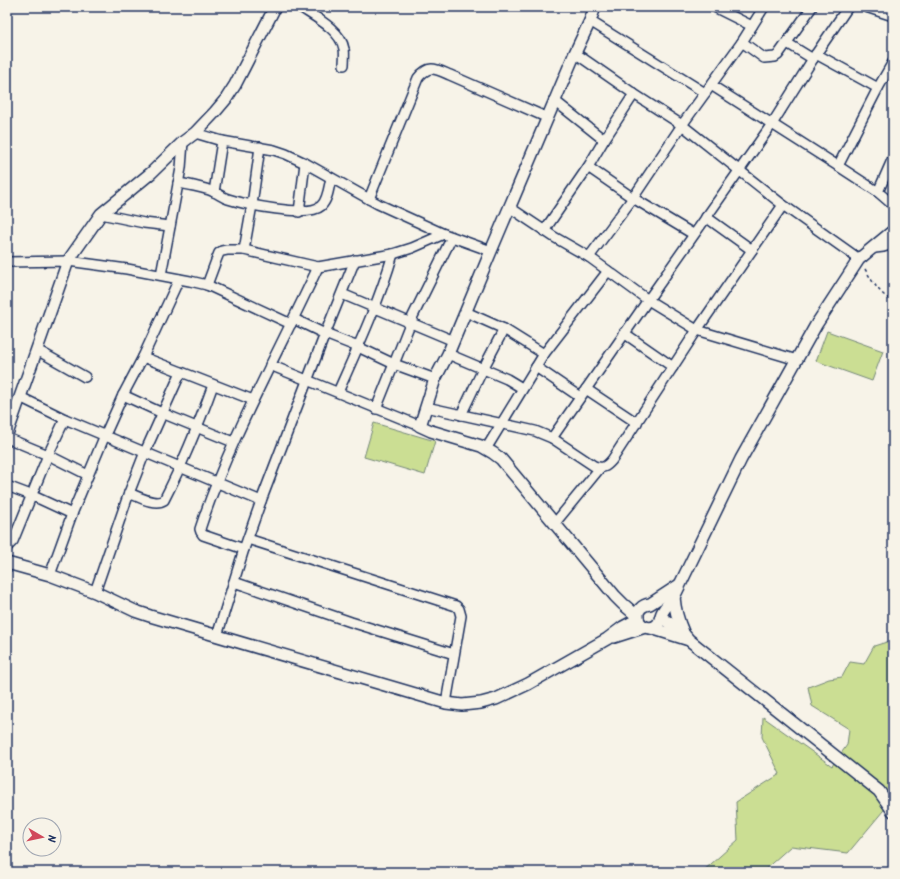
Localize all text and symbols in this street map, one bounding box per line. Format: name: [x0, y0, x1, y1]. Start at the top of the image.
north arrow: [22, 817, 62, 857]
text: N: [41, 834, 60, 843]

